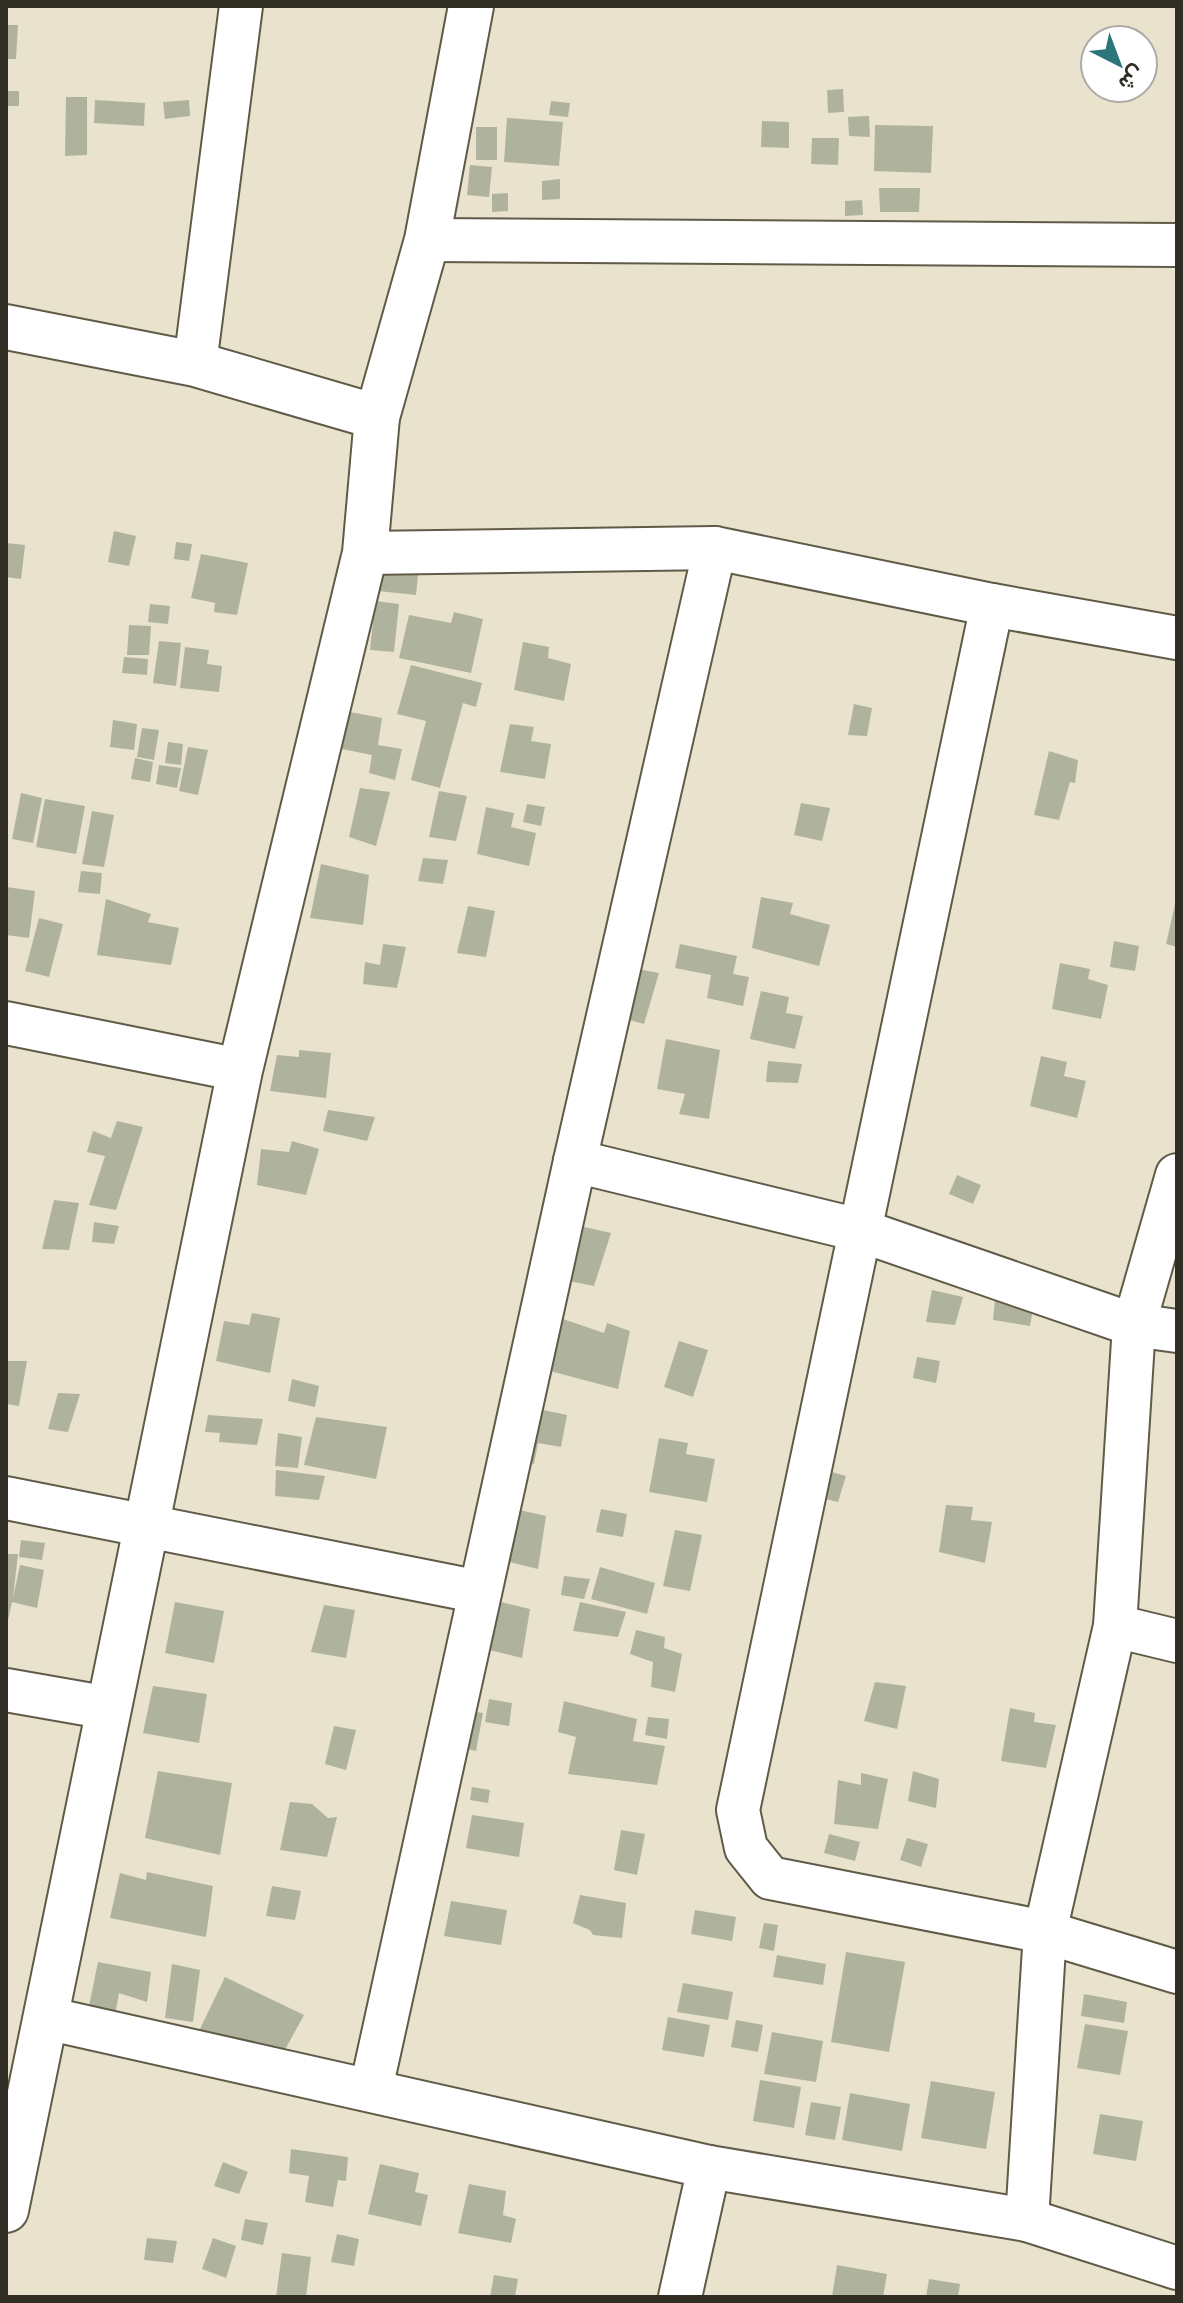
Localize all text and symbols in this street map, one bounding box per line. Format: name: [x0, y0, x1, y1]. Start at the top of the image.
north arrow: [1079, 24, 1159, 104]
text: ش: [1113, 60, 1152, 98]

